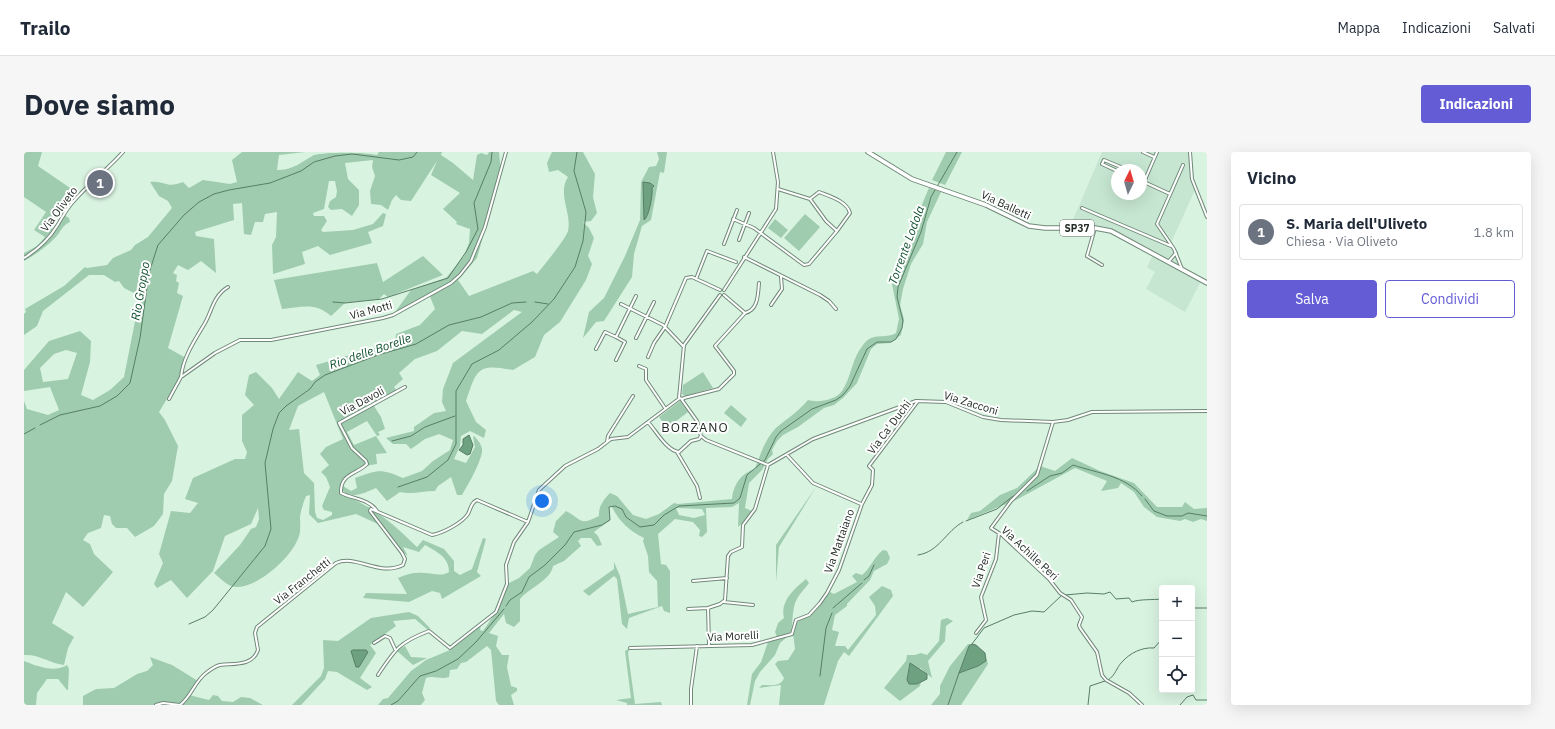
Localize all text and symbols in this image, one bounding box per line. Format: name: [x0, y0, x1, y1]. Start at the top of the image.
text: Trailo: [20, 16, 70, 40]
text: Mappa: [1338, 19, 1380, 37]
text: Indicazioni: [1402, 19, 1471, 37]
text: Salvati: [1493, 19, 1535, 37]
button: Indicazioni: [1421, 85, 1531, 123]
text: Dove siamo: [24, 86, 175, 123]
north arrow: [1111, 164, 1147, 200]
text: Vicino: [1247, 167, 1296, 189]
pin: 1: [87, 168, 113, 198]
street label: Via Oliveto: [38, 184, 80, 234]
street label: Via Balletti: [979, 187, 1033, 223]
water label: Torrente Lodola: [885, 204, 927, 286]
text: S. Maria dell'Uliveto: [1286, 214, 1427, 233]
road number: SP37: [1060, 220, 1094, 236]
text: 1: [1257, 224, 1265, 241]
text: 1.8 km: [1474, 224, 1514, 241]
text: Chiesa · Via Oliveto: [1286, 233, 1398, 250]
water label: Rio Groppo: [127, 260, 153, 321]
button: Salva: [1247, 280, 1377, 318]
button: Condividi: [1385, 280, 1515, 318]
street label: Via Motti: [348, 298, 394, 322]
water label: Rio delle Borelle: [327, 330, 413, 372]
street label: Via Davoli: [337, 383, 387, 419]
street label: Via Zacconi: [942, 388, 1000, 418]
street label: Via Ca' Duchi: [864, 397, 914, 457]
district label: BORZANO: [661, 419, 729, 436]
your location: [532, 491, 552, 511]
street label: Via Mattaiano: [821, 507, 857, 575]
street label: Via Achille Peri: [998, 523, 1062, 583]
street label: Via Peri: [968, 550, 994, 590]
street label: Via Franchetti: [271, 555, 333, 607]
map controls: [1159, 585, 1195, 693]
button: +: [1159, 585, 1195, 621]
button: −: [1159, 621, 1195, 657]
street label: Via Morelli: [707, 628, 759, 644]
button: locate: [1159, 657, 1195, 693]

